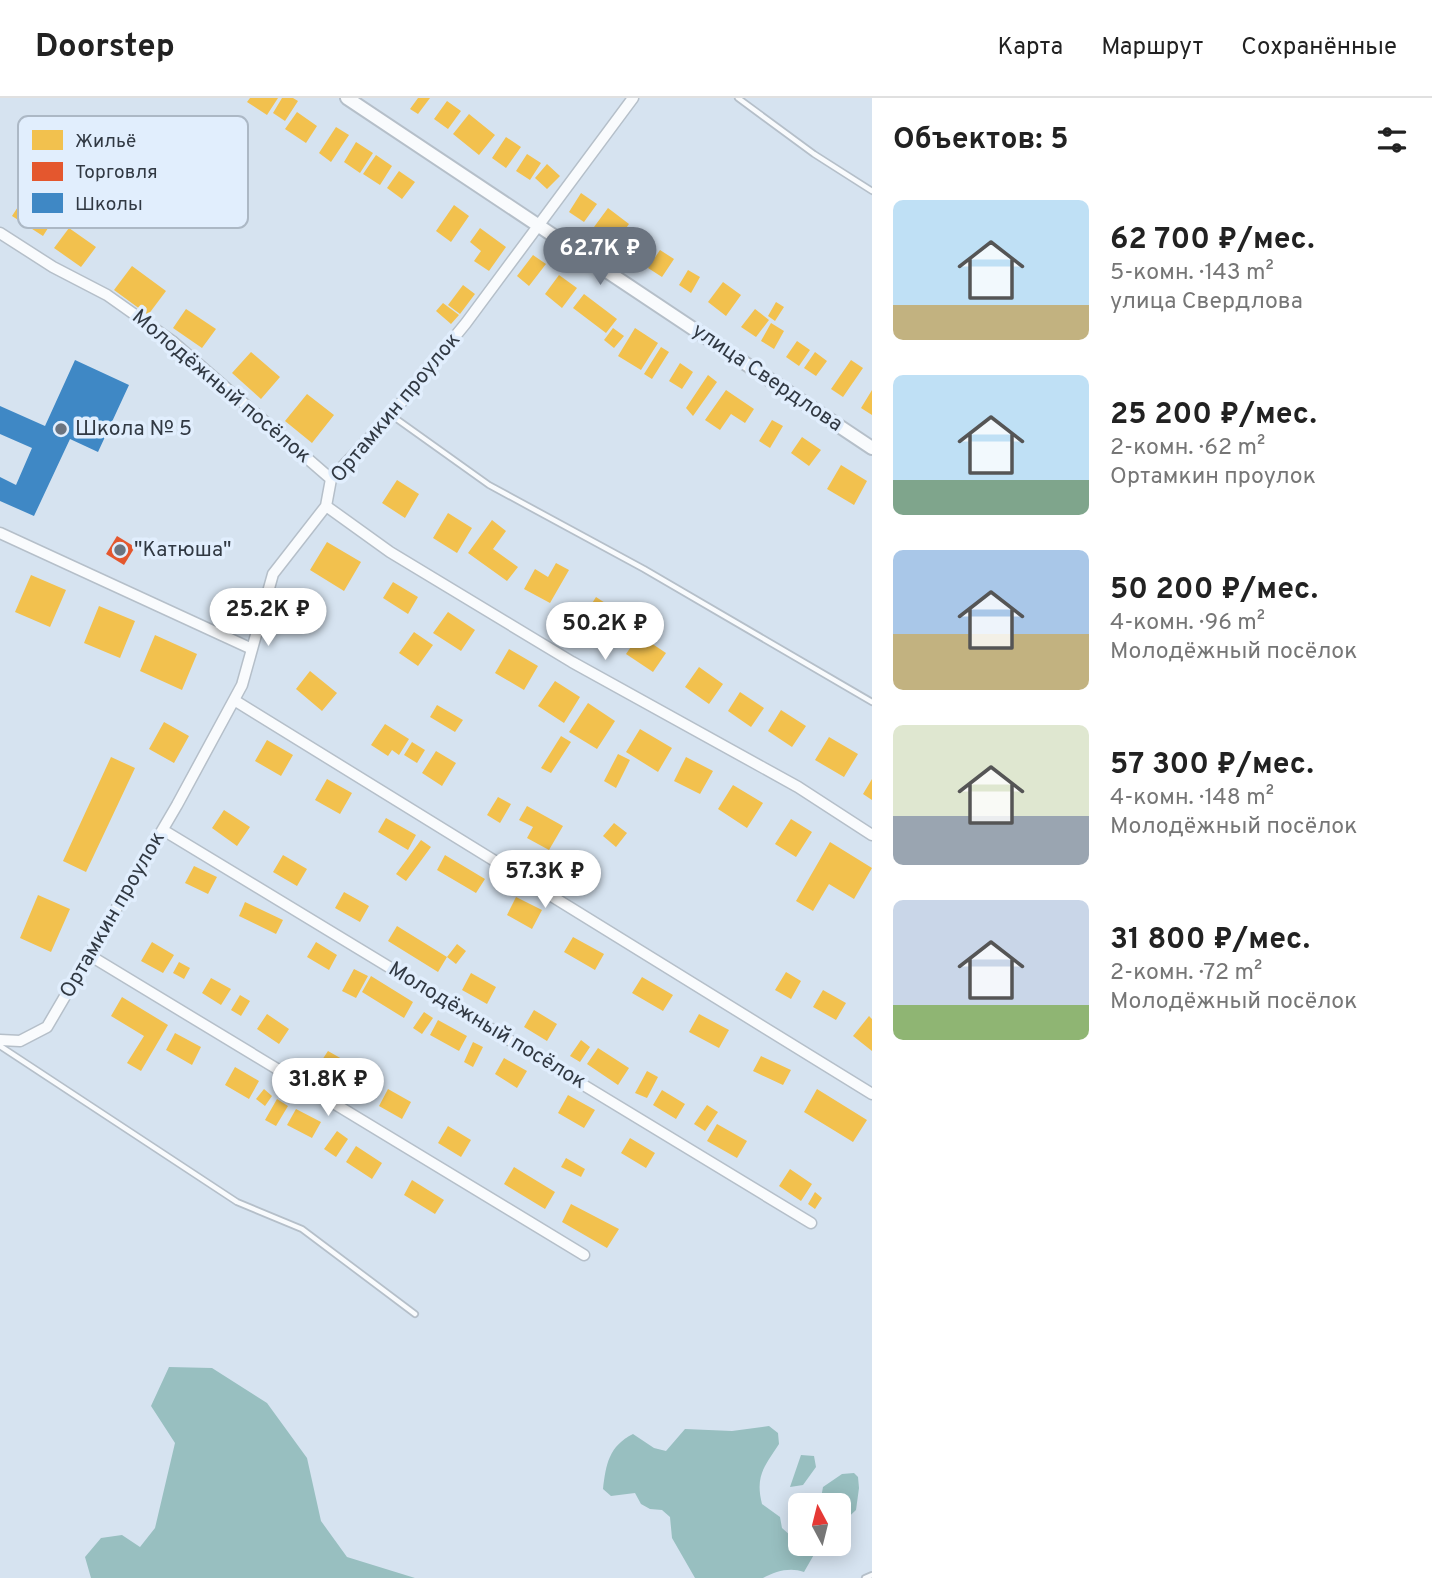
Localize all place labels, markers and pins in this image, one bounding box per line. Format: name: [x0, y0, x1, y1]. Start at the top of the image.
pin: 62.7K ₽: [535, 228, 665, 287]
place label: Школа № 5: [75, 416, 192, 443]
marker: Школа № 5: [53, 421, 69, 437]
place label: "Катюша": [134, 537, 231, 564]
marker: "Катюша": [112, 542, 128, 558]
pin: 25.2K ₽: [203, 588, 333, 648]
pin: 50.2K ₽: [540, 602, 670, 662]
pin: 57.3K ₽: [480, 850, 610, 910]
pin: 31.8K ₽: [263, 1058, 393, 1118]

